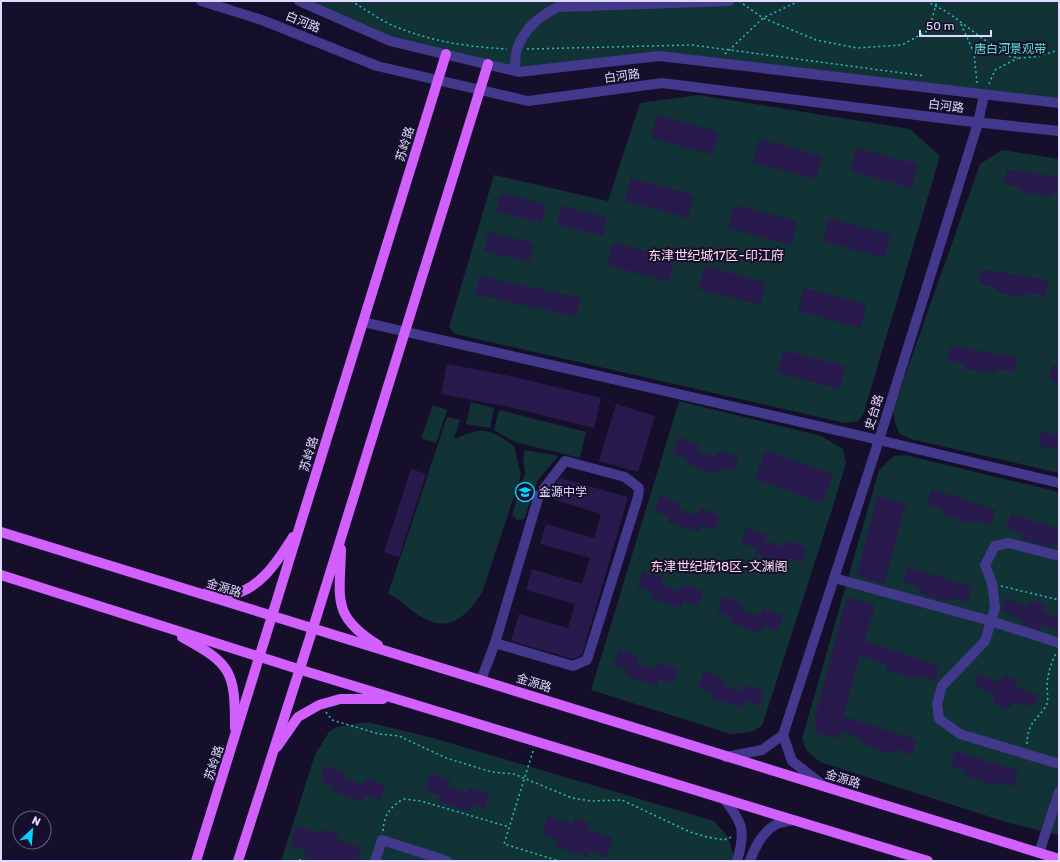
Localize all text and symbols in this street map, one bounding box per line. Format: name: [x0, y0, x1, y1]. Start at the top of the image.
street label: 白河路: [284, 9, 322, 35]
scale bar: [920, 12, 991, 38]
text: 50 m: [926, 19, 954, 33]
park label: 唐白河景观带: [974, 42, 1046, 56]
street label: 白河路: [603, 67, 641, 85]
street label: 白河路: [927, 97, 965, 115]
street label: 苏岭路: [393, 125, 417, 163]
district label: 东津世纪城17区-印江府: [648, 248, 784, 263]
street label: 史台路: [862, 393, 886, 431]
street label: 苏岭路: [297, 435, 321, 473]
school or university icon: 金源中学: [514, 481, 536, 503]
place label: 金源中学: [539, 485, 587, 499]
district label: 东津世纪城18区-文渊阁: [650, 559, 788, 574]
street label: 金源路: [205, 576, 243, 600]
street label: 金源路: [515, 671, 553, 695]
street label: 苏岭路: [202, 744, 226, 782]
street label: 金源路: [824, 767, 862, 791]
north arrow: [12, 810, 52, 850]
text: N: [30, 814, 43, 829]

